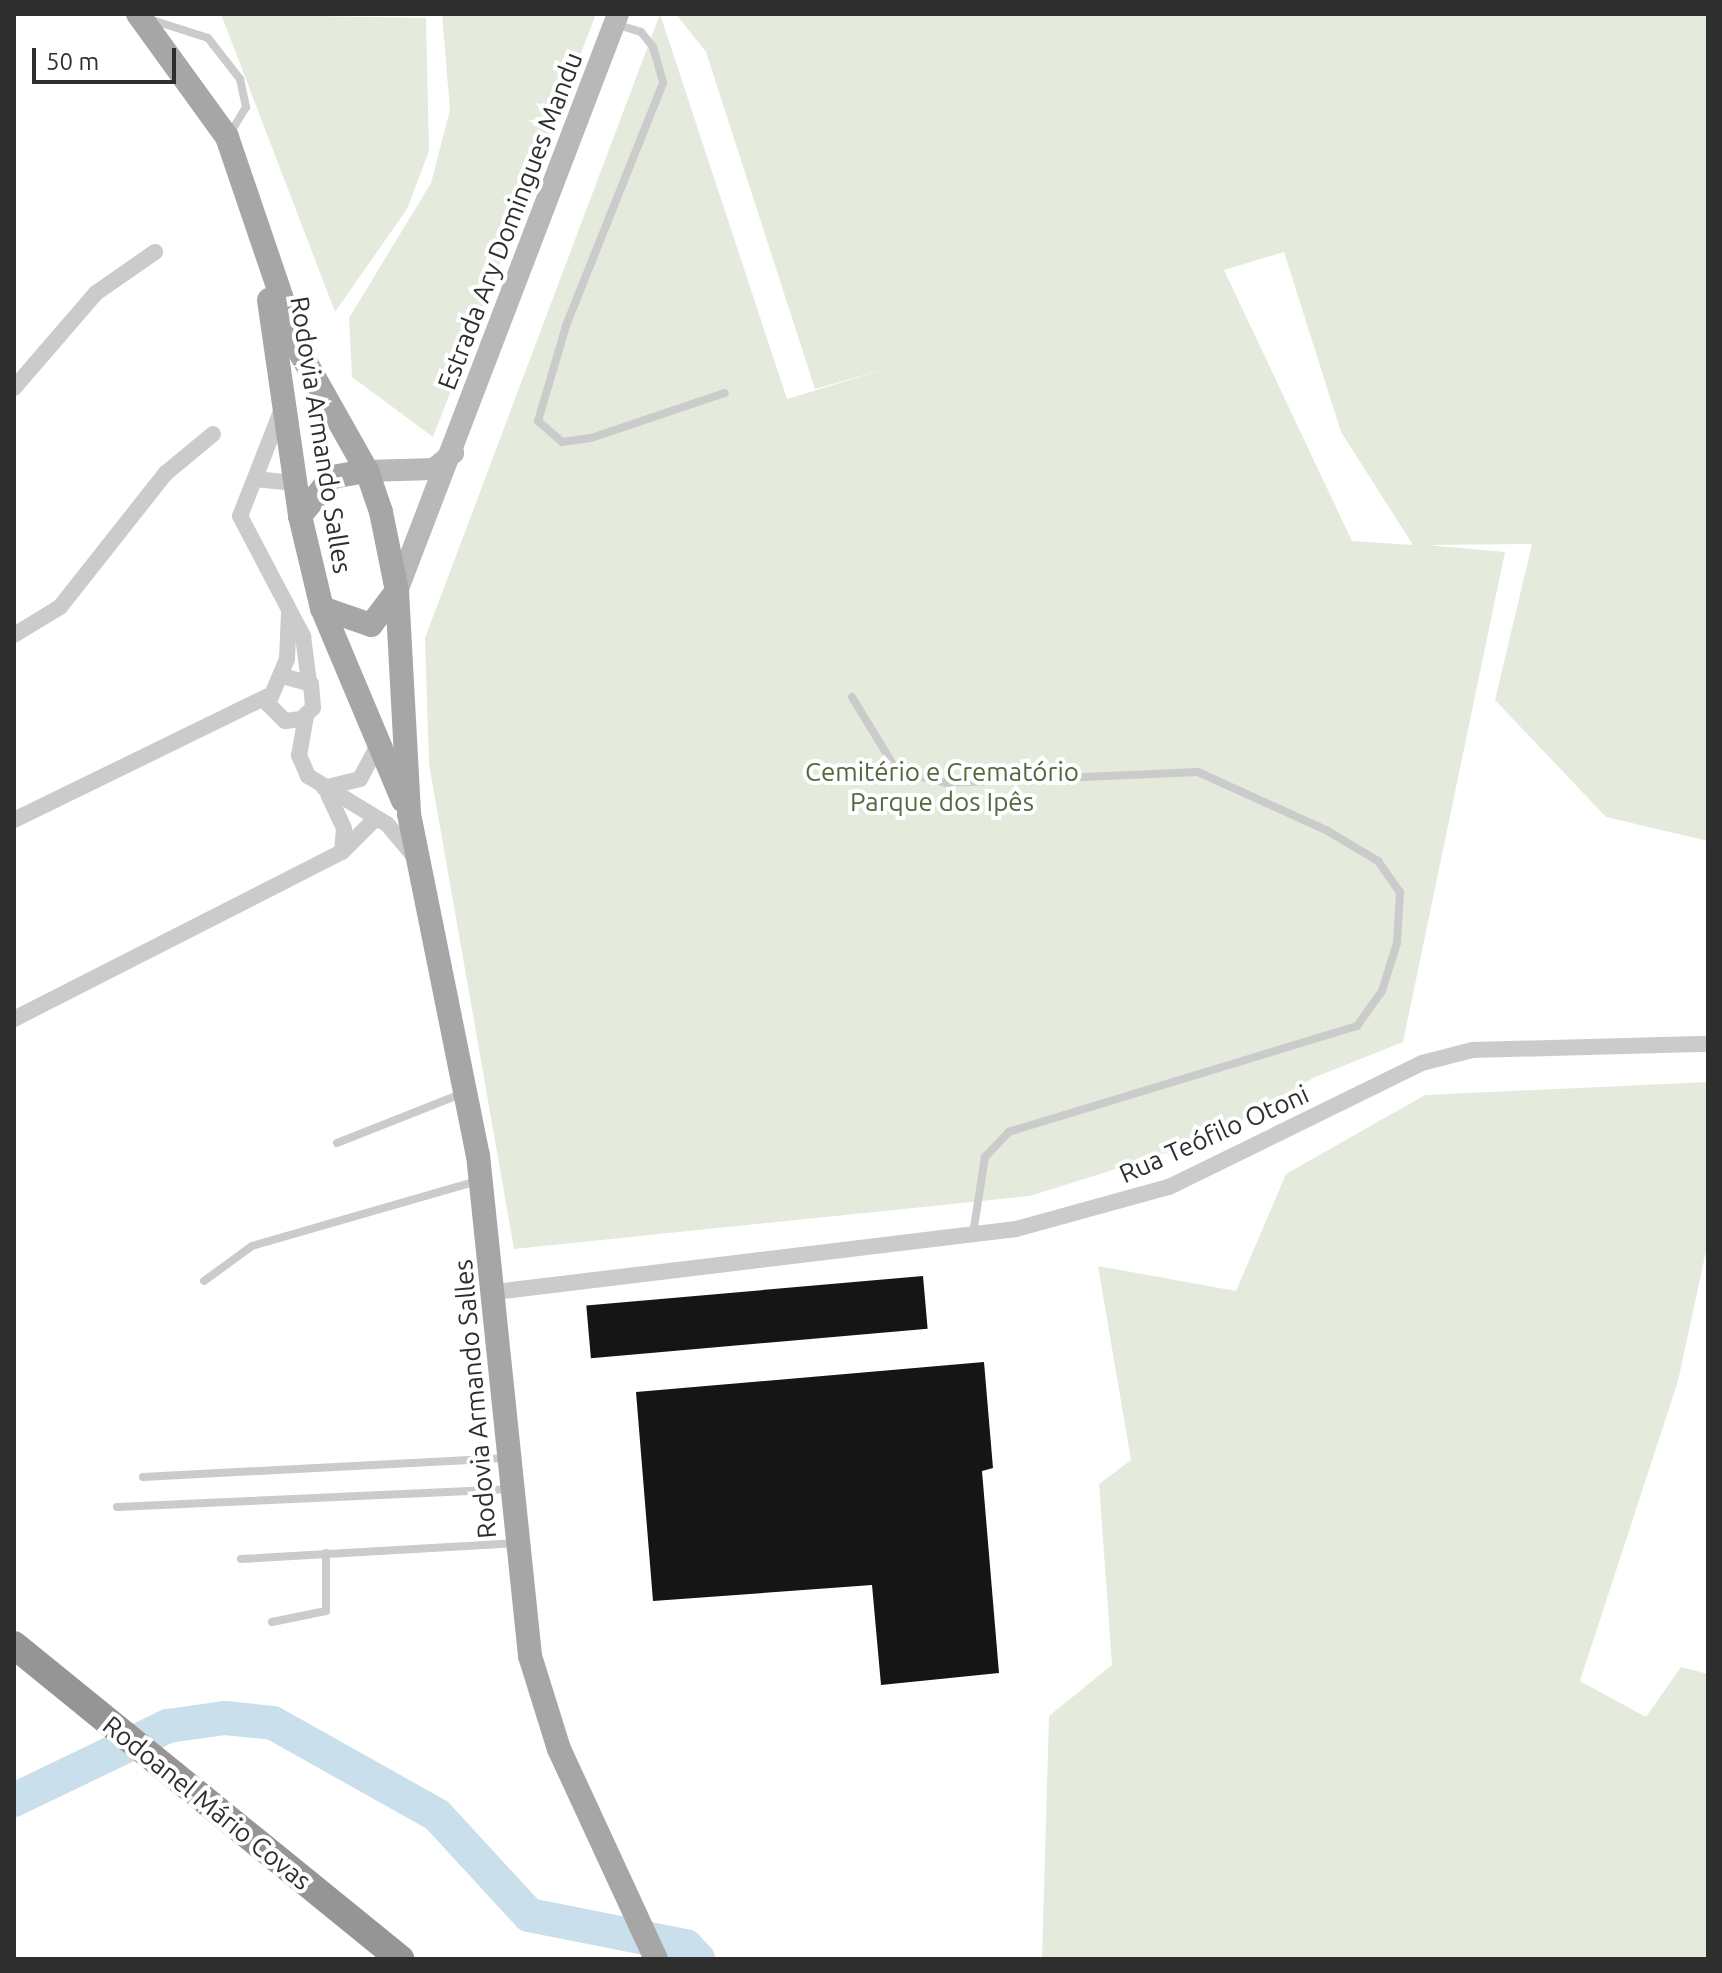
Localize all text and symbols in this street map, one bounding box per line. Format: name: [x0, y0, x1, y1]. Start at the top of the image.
scale bar: [36, 32, 180, 82]
text: 50 m: [46, 48, 99, 75]
street label: Estrada Ary Domingues Mandu: [431, 48, 589, 394]
street label: Rodovia Armando Salles: [284, 294, 358, 576]
park label: Cemitério e Crematório Parque dos Ipês: [805, 756, 1079, 818]
street label: Rua Teófilo Otoni: [1114, 1078, 1314, 1190]
street label: Rodovia Armando Salles: [447, 1258, 503, 1540]
street label: Rodoanel Mário Covas: [97, 1709, 317, 1897]

